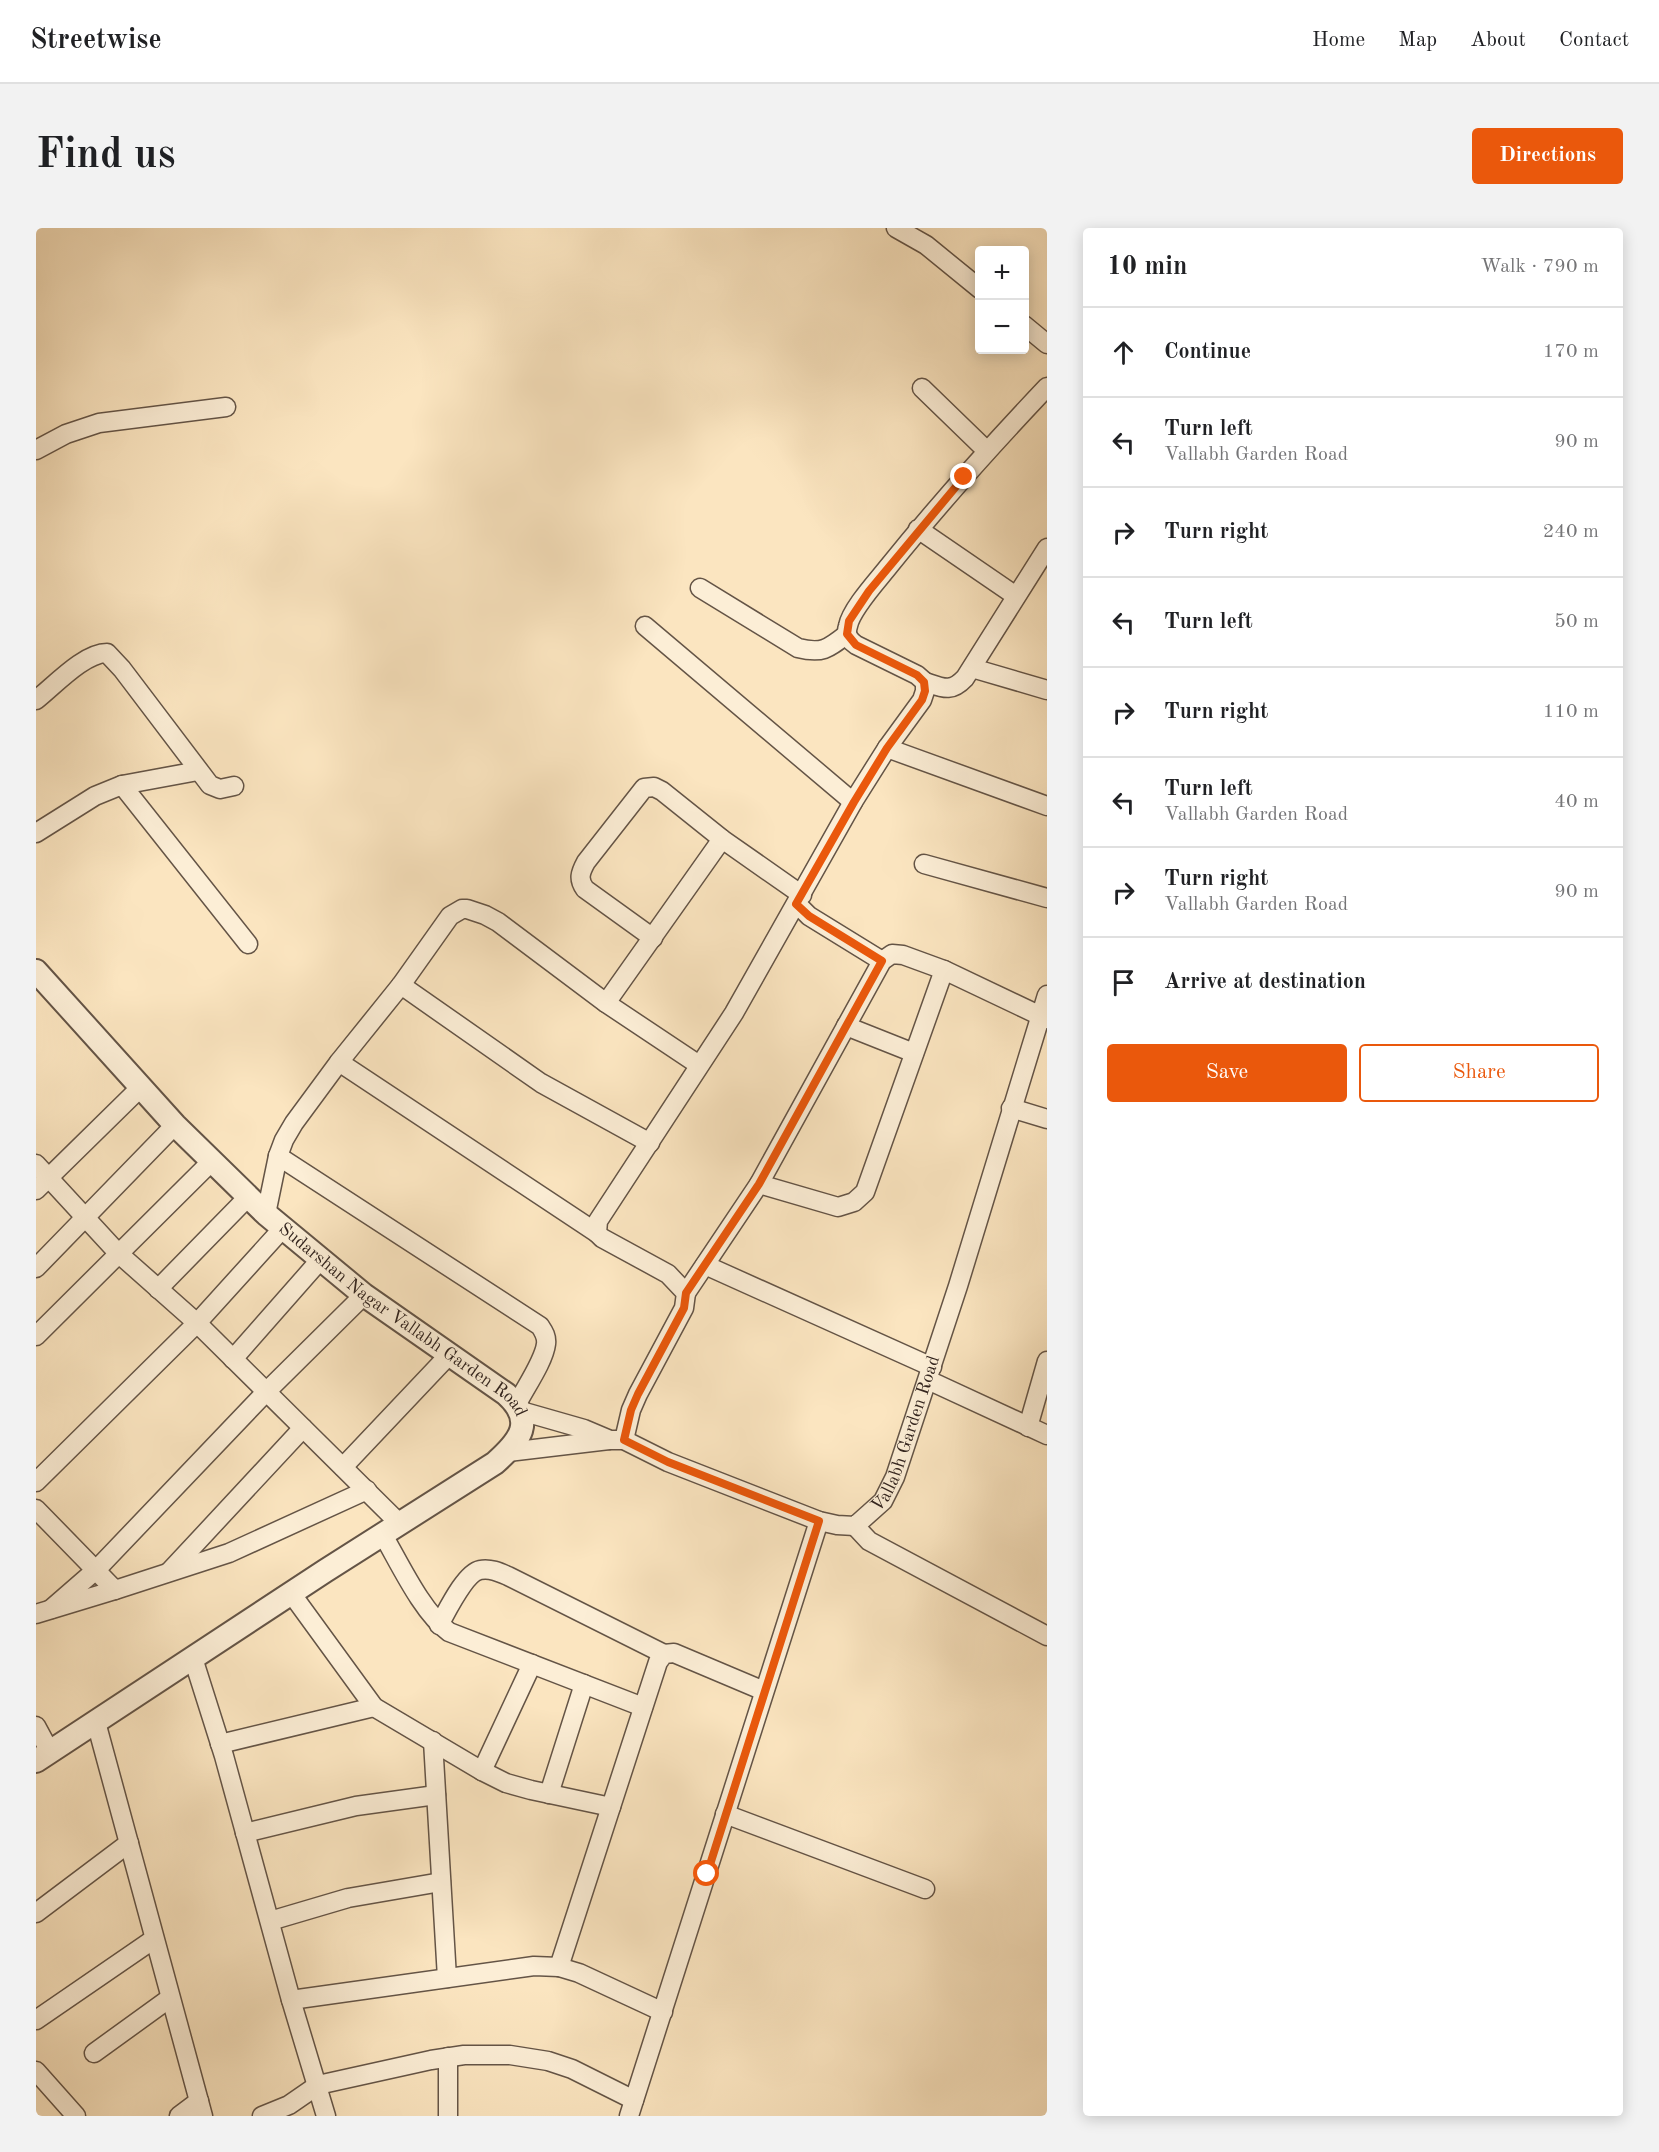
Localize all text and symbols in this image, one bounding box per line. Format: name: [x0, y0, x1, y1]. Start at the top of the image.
text: Streetwise: [30, 27, 162, 55]
text: Home: [1312, 30, 1365, 51]
text: Map: [1398, 30, 1437, 51]
text: About: [1470, 30, 1526, 51]
text: Contact: [1559, 30, 1629, 51]
button: Directions: [1472, 128, 1623, 184]
text: Find us: [36, 135, 175, 177]
map controls: [975, 246, 1029, 354]
button: +: [975, 246, 1029, 300]
text: 10 min: [1107, 254, 1187, 280]
text: Walk · 790 m: [1480, 257, 1599, 277]
button: −: [975, 300, 1029, 354]
icon: ahead: [1107, 336, 1140, 369]
text: Continue: [1164, 341, 1251, 363]
text: 170 m: [1543, 342, 1599, 362]
text: Turn left: [1164, 418, 1253, 440]
icon: left: [1107, 426, 1140, 459]
text: 90 m: [1554, 432, 1599, 452]
text: Vallabh Garden Road: [1164, 445, 1348, 465]
route end: [950, 463, 976, 489]
icon: right: [1107, 516, 1140, 549]
text: Turn right: [1164, 521, 1268, 543]
text: 240 m: [1543, 522, 1599, 542]
icon: left: [1107, 606, 1140, 639]
text: Turn left: [1164, 611, 1253, 633]
text: 50 m: [1554, 612, 1599, 632]
icon: right: [1107, 696, 1140, 729]
text: Turn right: [1164, 701, 1268, 723]
text: 110 m: [1543, 702, 1599, 722]
text: Turn left: [1164, 778, 1253, 800]
icon: left: [1107, 786, 1140, 819]
text: 40 m: [1554, 792, 1599, 812]
text: Vallabh Garden Road: [1164, 805, 1348, 825]
text: Turn right: [1164, 868, 1268, 890]
icon: right: [1107, 876, 1140, 909]
text: 90 m: [1554, 882, 1599, 902]
text: Vallabh Garden Road: [1164, 895, 1348, 915]
icon: arrive: [1107, 966, 1140, 999]
text: Arrive at destination: [1164, 971, 1366, 993]
button: Save: [1107, 1044, 1347, 1102]
button: Share: [1359, 1044, 1599, 1102]
street label: Sudarshan Nagar Vallabh Garden Road: [275, 1219, 530, 1419]
street label: Vallabh Garden Road: [868, 1353, 943, 1516]
route start: [693, 1860, 719, 1886]

